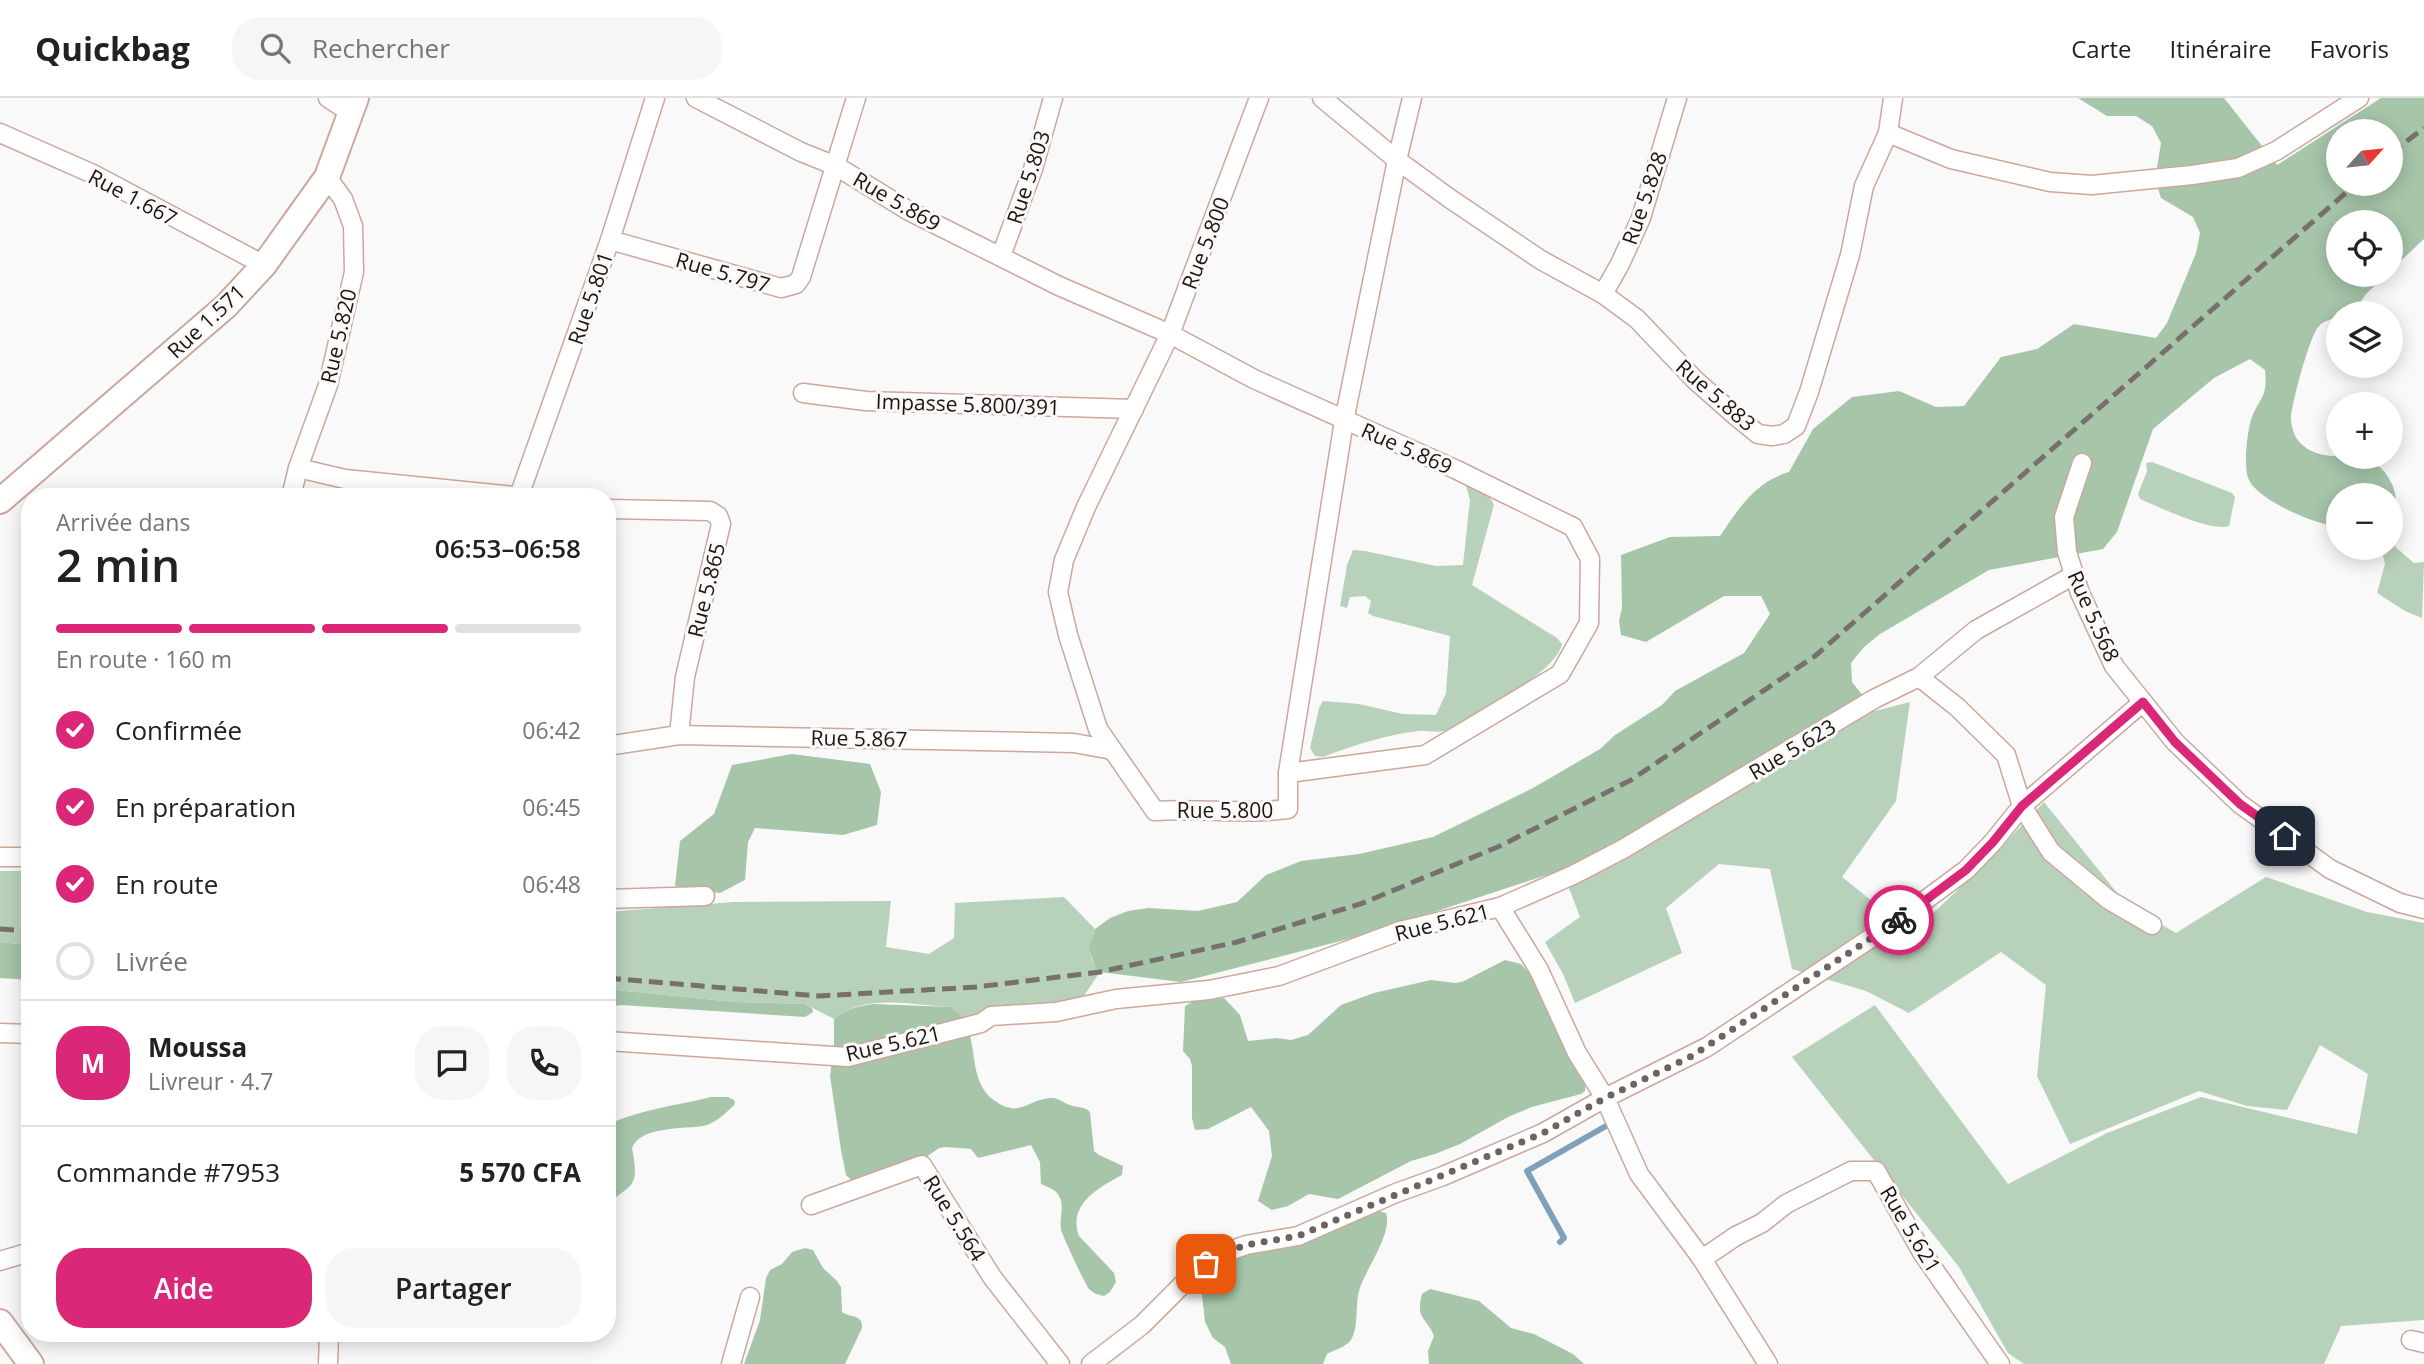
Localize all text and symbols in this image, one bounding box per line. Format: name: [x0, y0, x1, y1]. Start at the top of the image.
search box: [232, 17, 722, 80]
text: Quickbag: [35, 26, 190, 71]
icon: search: [256, 29, 294, 67]
text: Rechercher: [312, 30, 450, 66]
text: Carte: [2071, 32, 2132, 65]
text: Itinéraire: [2170, 32, 2272, 65]
text: Favoris: [2310, 32, 2389, 65]
north arrow: [2326, 119, 2403, 196]
map controls: [2326, 119, 2403, 560]
street label: Rue 5.803: [1000, 127, 1056, 227]
street label: Rue 5.828: [1615, 148, 1673, 248]
street label: Rue 1.667: [84, 162, 182, 232]
street label: Rue 5.869: [848, 165, 946, 237]
street label: Rue 5.800: [1175, 193, 1235, 293]
button: locate: [2326, 210, 2403, 287]
street label: Rue 5.797: [673, 245, 773, 299]
street label: Rue 5.801: [561, 248, 619, 348]
street label: Rue 1.571: [161, 278, 251, 364]
street label: Rue 5.820: [313, 286, 363, 386]
button: layers: [2326, 301, 2403, 378]
street label: Rue 5.883: [1670, 353, 1762, 437]
street label: Impasse 5.800/391: [875, 387, 1061, 421]
button: +: [2326, 392, 2403, 469]
street label: Rue 5.869: [1357, 416, 1457, 480]
button: −: [2326, 483, 2403, 560]
text: Arrivée dans: [56, 506, 190, 538]
text: 06:53–06:58: [435, 530, 581, 566]
text: 2 min: [56, 533, 180, 595]
street label: Rue 5.865: [681, 540, 731, 640]
street label: Rue 5.568: [2062, 566, 2126, 666]
text: En route · 160 m: [56, 643, 232, 675]
icon: check: [56, 711, 94, 749]
text: Confirmée: [115, 712, 242, 748]
street label: Rue 5.623: [1743, 712, 1841, 786]
text: 06:42: [522, 714, 581, 746]
street label: Rue 5.867: [810, 723, 908, 753]
icon: check: [56, 788, 94, 826]
text: En préparation: [115, 789, 296, 825]
text: 06:45: [522, 791, 581, 823]
street label: Rue 5.800: [1177, 796, 1273, 824]
pin: [2255, 806, 2315, 866]
icon: home: [2266, 817, 2304, 855]
icon: check: [56, 865, 94, 903]
text: En route: [115, 866, 218, 902]
text: 06:48: [522, 868, 581, 900]
courier: [1864, 885, 1934, 955]
street label: Rue 5.621: [1392, 897, 1492, 947]
icon: bike: [1880, 901, 1918, 939]
text: Livrée: [115, 943, 188, 979]
street label: Rue 5.621: [843, 1018, 943, 1068]
button: chat: [415, 1026, 489, 1100]
button: phone: [507, 1026, 581, 1100]
text: Moussa: [148, 1029, 247, 1065]
text: M: [81, 1045, 105, 1081]
text: Livreur · 4.7: [148, 1065, 273, 1097]
text: Commande #7953: [56, 1154, 280, 1190]
text: 5 570 CFA: [459, 1154, 581, 1190]
street label: Rue 5.564: [918, 1170, 992, 1266]
street label: Rue 5.621: [1874, 1180, 1948, 1278]
pin: [1176, 1234, 1236, 1294]
icon: bag: [1187, 1245, 1225, 1283]
button: Aide: [56, 1248, 312, 1328]
button: Partager: [326, 1248, 581, 1328]

